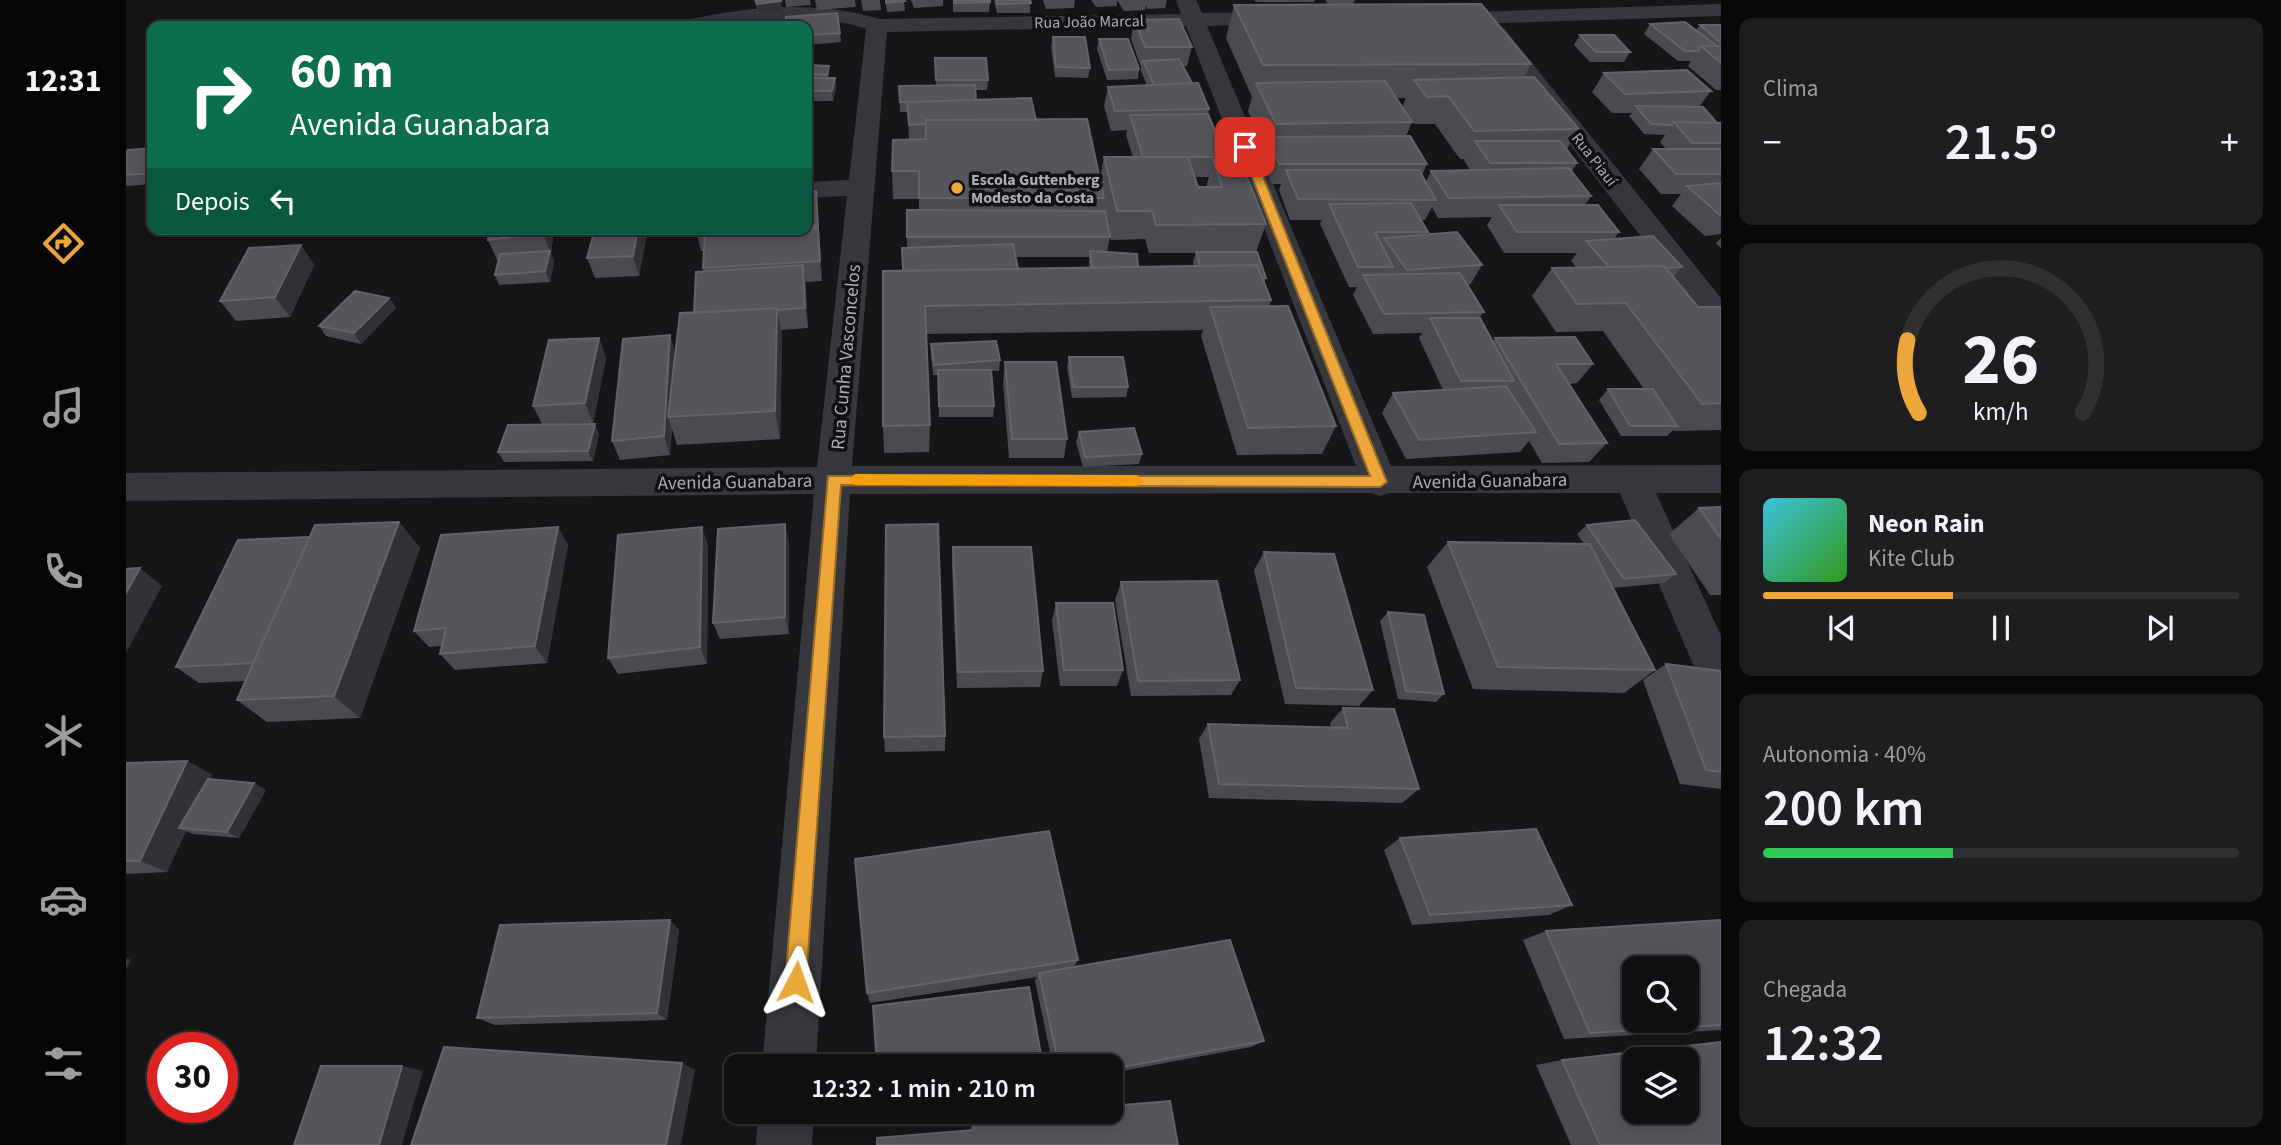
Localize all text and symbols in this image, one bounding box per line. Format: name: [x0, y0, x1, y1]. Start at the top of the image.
street label: Rua João Marcal: [1034, 10, 1144, 34]
text: 60 m: [290, 37, 394, 107]
icon: right: [175, 49, 266, 140]
text: 12:31: [24, 58, 102, 104]
text: Clima: [1763, 72, 1818, 105]
text: Avenida Guanabara: [290, 102, 550, 148]
text: 21.5°: [1945, 106, 2057, 180]
text: −: [1763, 116, 1782, 170]
text: +: [2220, 116, 2239, 170]
pin: [1215, 117, 1275, 177]
icon: arrive: [1226, 128, 1264, 166]
street label: Rua Piauí: [1566, 128, 1623, 192]
place label: Escola Guttenberg Modesto da Costa: [971, 169, 1100, 209]
marker: Escola Guttenberg Modesto da Costa: [949, 180, 965, 196]
icon: left: [264, 182, 302, 220]
text: Depois: [175, 183, 250, 220]
icon: directions: [39, 219, 88, 268]
street label: Rua Cunha Vasconcelos: [825, 263, 868, 451]
text: 26: [1963, 309, 2039, 413]
icon: music: [39, 383, 88, 432]
text: km/h: [1973, 394, 2029, 430]
street label: Avenida Guanabara: [1413, 467, 1568, 496]
street label: Avenida Guanabara: [658, 468, 813, 497]
text: Neon Rain: [1868, 505, 1985, 542]
text: Kite Club: [1868, 542, 1955, 575]
icon: phone: [39, 547, 88, 596]
icon: previous: [1823, 609, 1861, 647]
icon: pause: [1982, 609, 2020, 647]
icon: next: [2141, 609, 2179, 647]
icon: climate: [39, 711, 88, 760]
text: Autonomia · 40%: [1763, 738, 1926, 771]
text: 200 km: [1763, 772, 1924, 846]
icon: car: [39, 875, 88, 924]
position arrow: [759, 945, 833, 1019]
map controls: [1622, 956, 1699, 1124]
button: search: [1622, 956, 1699, 1033]
text: Chegada: [1763, 973, 1847, 1006]
text: 12:32: [1763, 1007, 1884, 1081]
speed limit sign: 30: [147, 1032, 238, 1123]
icon: filters: [39, 1039, 88, 1088]
button: layers: [1622, 1047, 1699, 1124]
text: 12:32 · 1 min · 210 m: [811, 1070, 1036, 1107]

